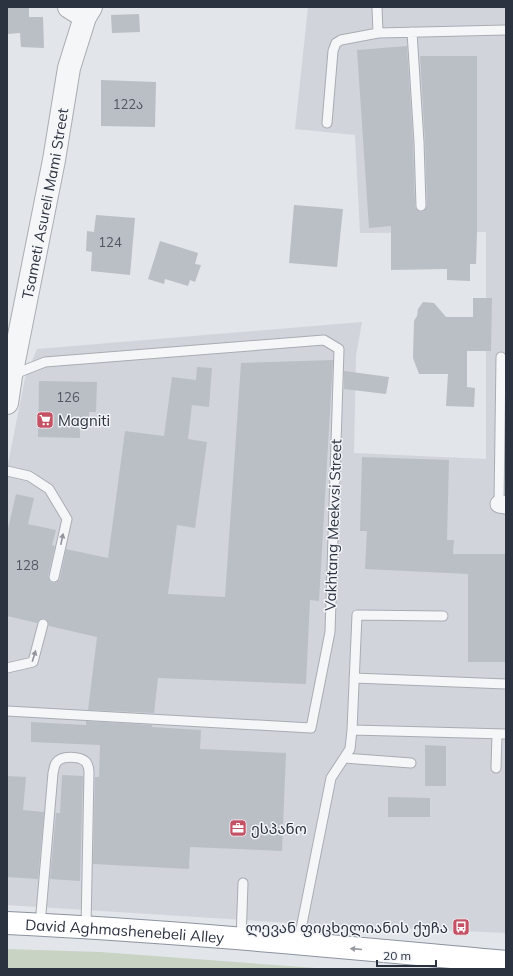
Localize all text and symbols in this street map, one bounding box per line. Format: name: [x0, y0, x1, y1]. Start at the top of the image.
house number: 122ა: [113, 96, 143, 112]
street label: Tsameti Asureli Mami Street: [17, 107, 72, 301]
house number: 124: [98, 234, 122, 250]
house number: 126: [56, 389, 80, 405]
supermarket icon: Magniti: [35, 410, 55, 430]
place label: Magniti: [58, 411, 110, 430]
street label: Vakhtang Meekvsi Street: [321, 439, 345, 611]
one-way arrow: [60, 533, 66, 545]
house number: 128: [15, 557, 39, 573]
one-way arrow: [31, 650, 38, 662]
office icon: ესპანო: [228, 818, 248, 838]
place label: ესპანო: [251, 819, 307, 838]
street label: David Aghmashenebeli Alley: [25, 914, 225, 947]
bus stop icon: ლევან ფიცხელიანის ქუჩა: [451, 917, 471, 937]
place label: ლევან ფიცხელიანის ქუჩა: [245, 918, 448, 937]
scale bar: [377, 942, 436, 968]
one-way arrow: [350, 945, 362, 952]
text: 20 m: [383, 948, 411, 963]

